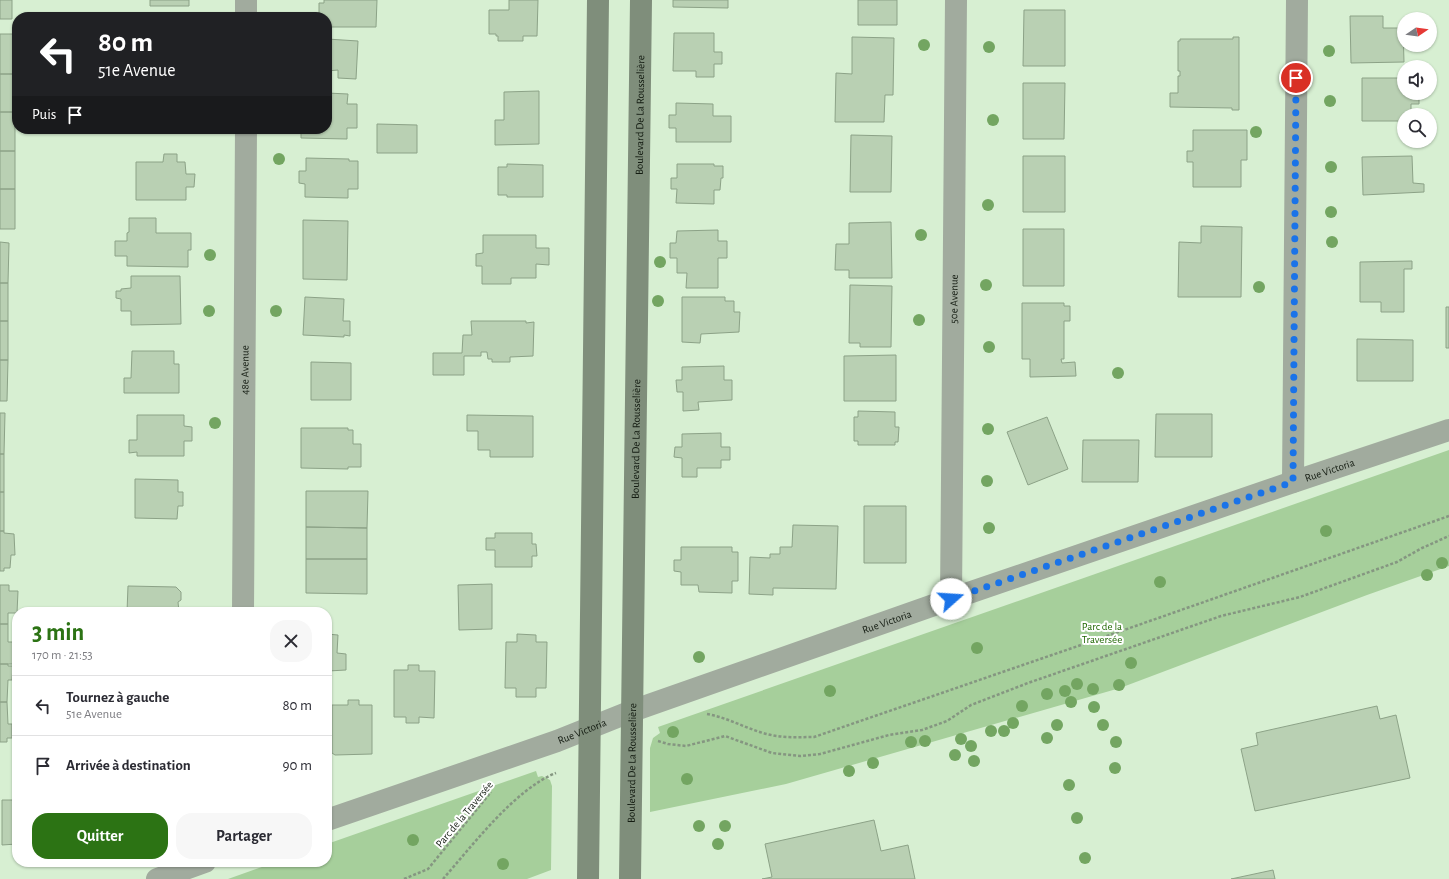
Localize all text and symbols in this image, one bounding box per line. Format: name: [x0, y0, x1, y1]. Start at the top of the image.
north arrow: [1397, 12, 1437, 52]
map controls: [1397, 12, 1437, 148]
icon: left: [32, 28, 84, 80]
text: 80 m: [98, 29, 153, 57]
street label: Boulevard De La Rousselière: [634, 55, 646, 175]
button: sound: [1397, 60, 1437, 100]
pin: [1279, 61, 1313, 95]
text: 51e Avenue: [98, 62, 175, 80]
icon: arrive: [1285, 67, 1307, 89]
icon: arrive: [64, 104, 86, 126]
text: Puis: [32, 107, 56, 122]
button: search: [1397, 108, 1437, 148]
street label: 50e Avenue: [948, 274, 960, 324]
street label: 48e Avenue: [239, 345, 251, 395]
street label: Boulevard De La Rousselière: [630, 379, 642, 499]
street label: Rue Victoria: [1303, 457, 1356, 484]
position arrow: [930, 578, 972, 620]
street label: Rue Victoria: [861, 608, 913, 636]
button: close: [270, 620, 312, 662]
text: 3 min: [32, 621, 84, 645]
park label: Parc de la Traversée: [1082, 621, 1122, 645]
text: 170 m · 21:53: [32, 649, 93, 662]
text: Tournez à gauche: [66, 690, 169, 705]
icon: left: [32, 695, 54, 717]
text: 80 m: [282, 698, 312, 713]
street label: Boulevard De La Rousselière: [626, 703, 638, 823]
text: 51e Avenue: [66, 708, 122, 721]
street label: Rue Victoria: [556, 717, 608, 746]
icon: arrive: [32, 755, 54, 777]
text: Arrivée à destination: [66, 758, 191, 773]
text: 90 m: [283, 758, 312, 773]
street label: Parc de la Traversée: [434, 779, 495, 849]
button: Quitter: [32, 813, 168, 859]
button: Partager: [176, 813, 312, 859]

